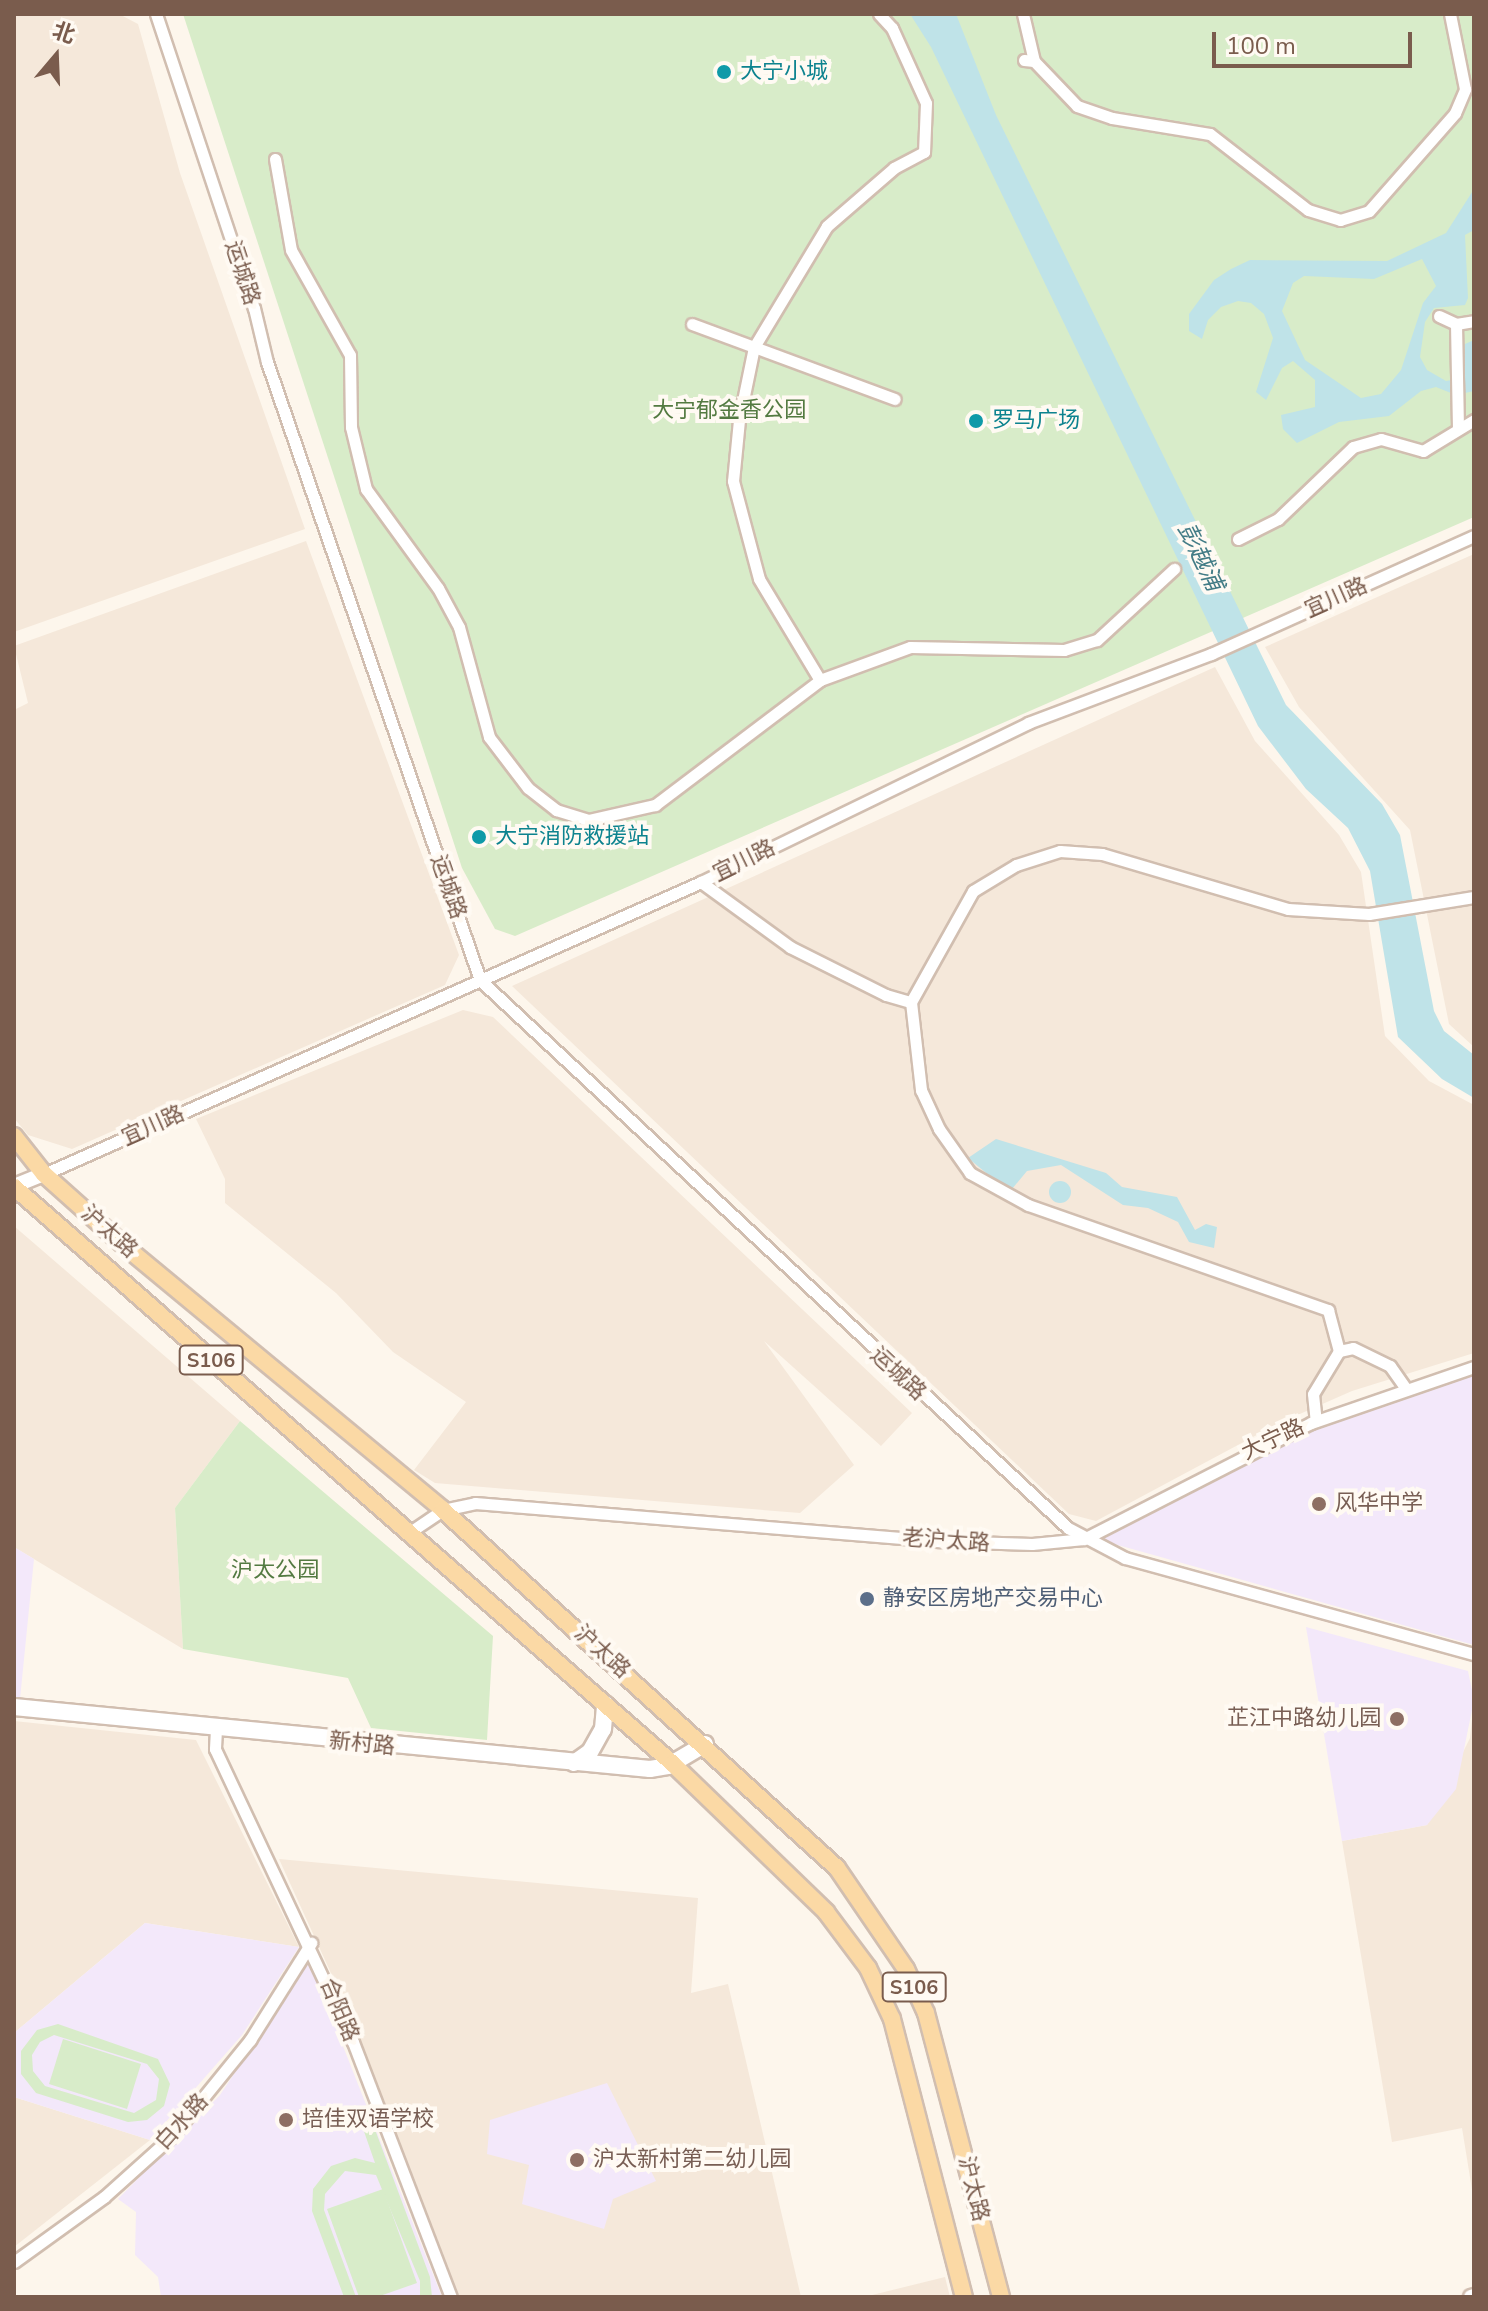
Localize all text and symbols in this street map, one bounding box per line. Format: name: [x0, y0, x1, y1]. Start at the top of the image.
north arrow: [16, 16, 96, 96]
text: 北: [49, 16, 79, 51]
scale bar: [1216, 16, 1416, 66]
text: 100 m: [1226, 30, 1296, 62]
place label: 大宁小城: [740, 59, 828, 85]
marker: 大宁小城: [715, 63, 733, 81]
street label: 运城路: [219, 238, 265, 308]
park label: 大宁郁金香公园: [652, 398, 806, 424]
place label: 罗马广场: [992, 408, 1080, 434]
marker: 罗马广场: [967, 412, 985, 430]
water label: 彭越浦: [1171, 518, 1229, 596]
street label: 宜川路: [1300, 573, 1372, 623]
place label: 大宁消防救援站: [495, 824, 649, 850]
marker: 大宁消防救援站: [470, 828, 488, 846]
street label: 宜川路: [709, 835, 779, 887]
street label: 运城路: [425, 852, 471, 922]
street label: 宜川路: [117, 1101, 189, 1151]
street label: 沪太路: [75, 1200, 143, 1264]
street label: 运城路: [865, 1342, 931, 1406]
road number: S106: [177, 1344, 245, 1376]
street label: 大宁路: [1238, 1414, 1308, 1466]
place label: 风华中学: [1335, 1491, 1423, 1517]
marker: 风华中学: [1310, 1495, 1328, 1513]
street label: 老沪太路: [901, 1525, 991, 1557]
park label: 沪太公园: [231, 1558, 319, 1584]
place label: 静安区房地产交易中心: [883, 1586, 1103, 1612]
marker: 静安区房地产交易中心: [858, 1590, 876, 1608]
street label: 沪太路: [569, 1620, 635, 1684]
place label: 芷江中路幼儿园: [1227, 1706, 1381, 1732]
marker: 芷江中路幼儿园: [1388, 1710, 1406, 1728]
street label: 新村路: [328, 1727, 396, 1761]
road number: S106: [880, 1971, 948, 2003]
street label: 合阳路: [314, 1974, 364, 2046]
street label: 白水路: [150, 2089, 214, 2155]
place label: 培佳双语学校: [302, 2107, 434, 2133]
marker: 培佳双语学校: [277, 2111, 295, 2129]
place label: 沪太新村第二幼儿园: [593, 2147, 791, 2173]
marker: 沪太新村第二幼儿园: [568, 2151, 586, 2169]
street label: 沪太路: [952, 2154, 994, 2224]

